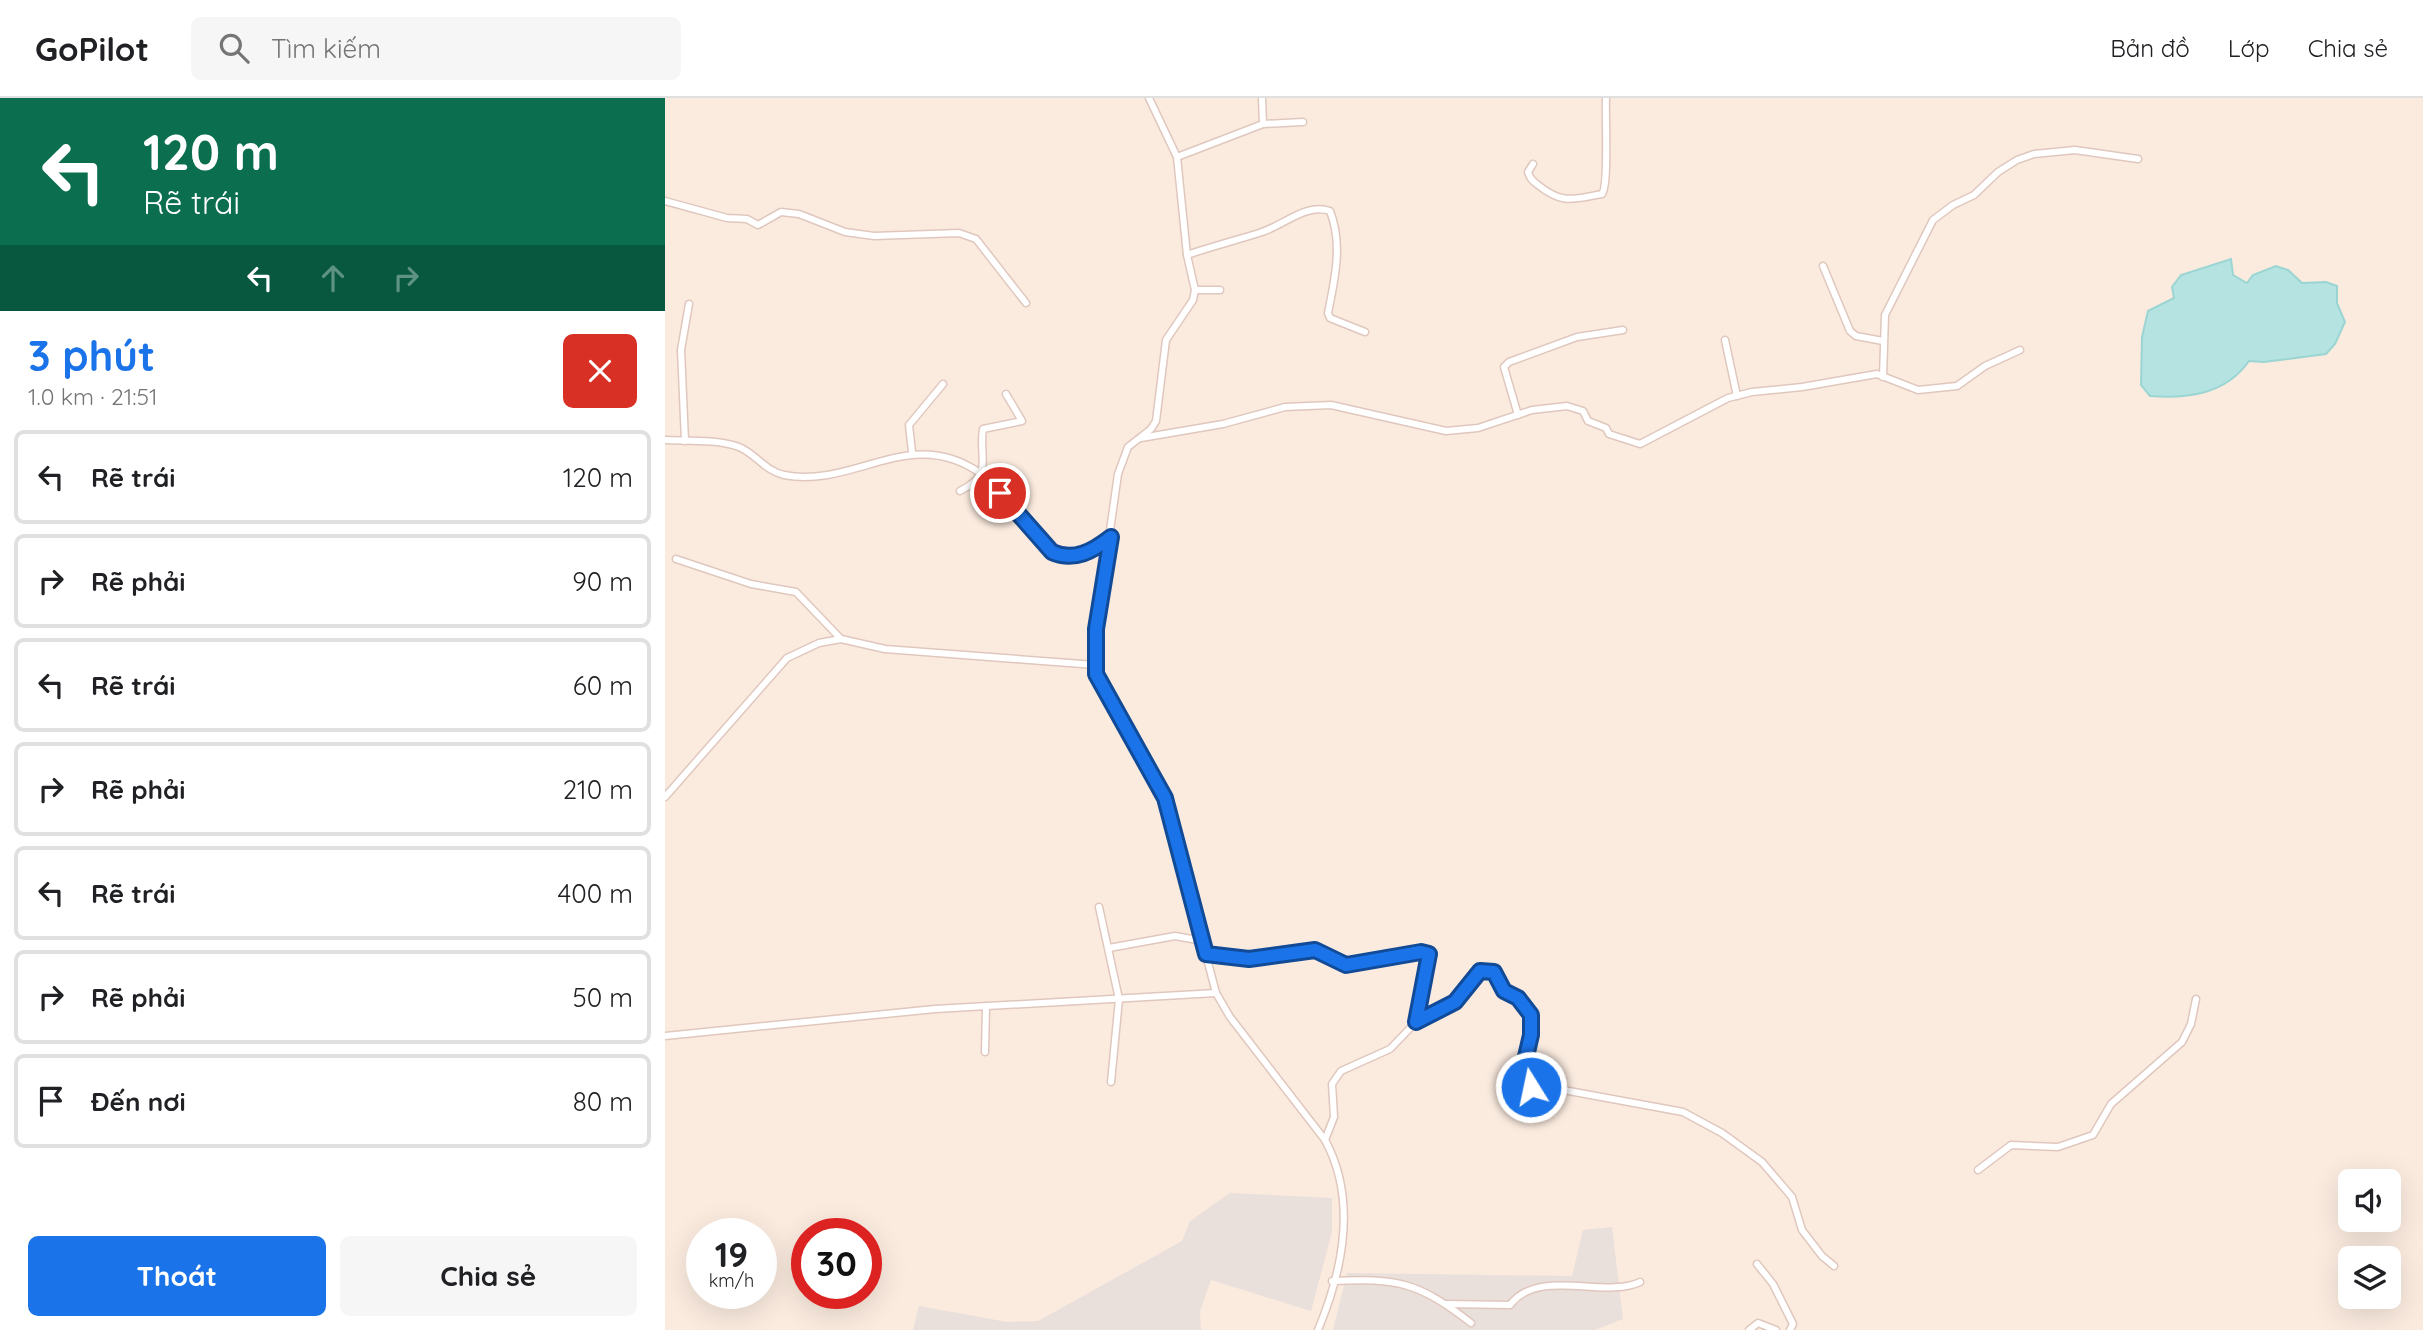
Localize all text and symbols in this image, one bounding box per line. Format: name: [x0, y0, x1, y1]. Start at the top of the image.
search box: [191, 17, 681, 80]
text: GoPilot: [35, 28, 149, 69]
icon: search: [215, 29, 253, 67]
text: Tìm kiếm: [271, 32, 381, 65]
text: Bản đồ: [2110, 33, 2190, 63]
text: Lớp: [2228, 33, 2270, 63]
text: Chia sẻ: [2308, 33, 2388, 63]
text: 120 m: [143, 121, 279, 182]
icon: left: [28, 126, 119, 217]
text: Rẽ trái: [143, 182, 240, 222]
icon: left: [241, 259, 279, 297]
icon: ahead: [314, 259, 352, 297]
icon: right: [387, 259, 425, 297]
text: 3 phút: [28, 329, 155, 382]
button: close: [563, 334, 637, 408]
text: 1.0 km · 21:51: [28, 382, 158, 411]
icon: left: [32, 458, 70, 496]
text: Rẽ trái: [91, 461, 175, 494]
text: 120 m: [563, 461, 633, 494]
pin: [970, 463, 1030, 523]
icon: arrive: [981, 474, 1019, 512]
icon: right: [32, 562, 70, 600]
text: Rẽ phải: [91, 565, 185, 598]
text: 90 m: [572, 565, 633, 598]
icon: left: [32, 666, 70, 704]
text: Rẽ trái: [91, 669, 175, 702]
text: 60 m: [573, 669, 633, 702]
icon: right: [32, 770, 70, 808]
text: Rẽ phải: [91, 773, 185, 806]
text: 210 m: [563, 773, 633, 806]
icon: left: [32, 874, 70, 912]
text: Rẽ trái: [91, 877, 175, 910]
text: 400 m: [558, 877, 633, 910]
icon: right: [32, 978, 70, 1016]
text: Rẽ phải: [91, 981, 185, 1014]
text: 50 m: [573, 981, 633, 1014]
position arrow: [1494, 1050, 1568, 1124]
icon: arrive: [32, 1082, 70, 1120]
text: Đến nơi: [91, 1085, 186, 1118]
text: 80 m: [573, 1085, 633, 1118]
map controls: [2338, 1169, 2401, 1309]
button: sound: [2338, 1169, 2401, 1232]
speed limit sign: 30: [791, 1218, 882, 1309]
text: 19: [715, 1232, 748, 1276]
button: Thoát: [28, 1236, 326, 1316]
button: Chia sẻ: [340, 1236, 637, 1316]
button: layers: [2338, 1246, 2401, 1309]
text: km/h: [709, 1269, 754, 1292]

